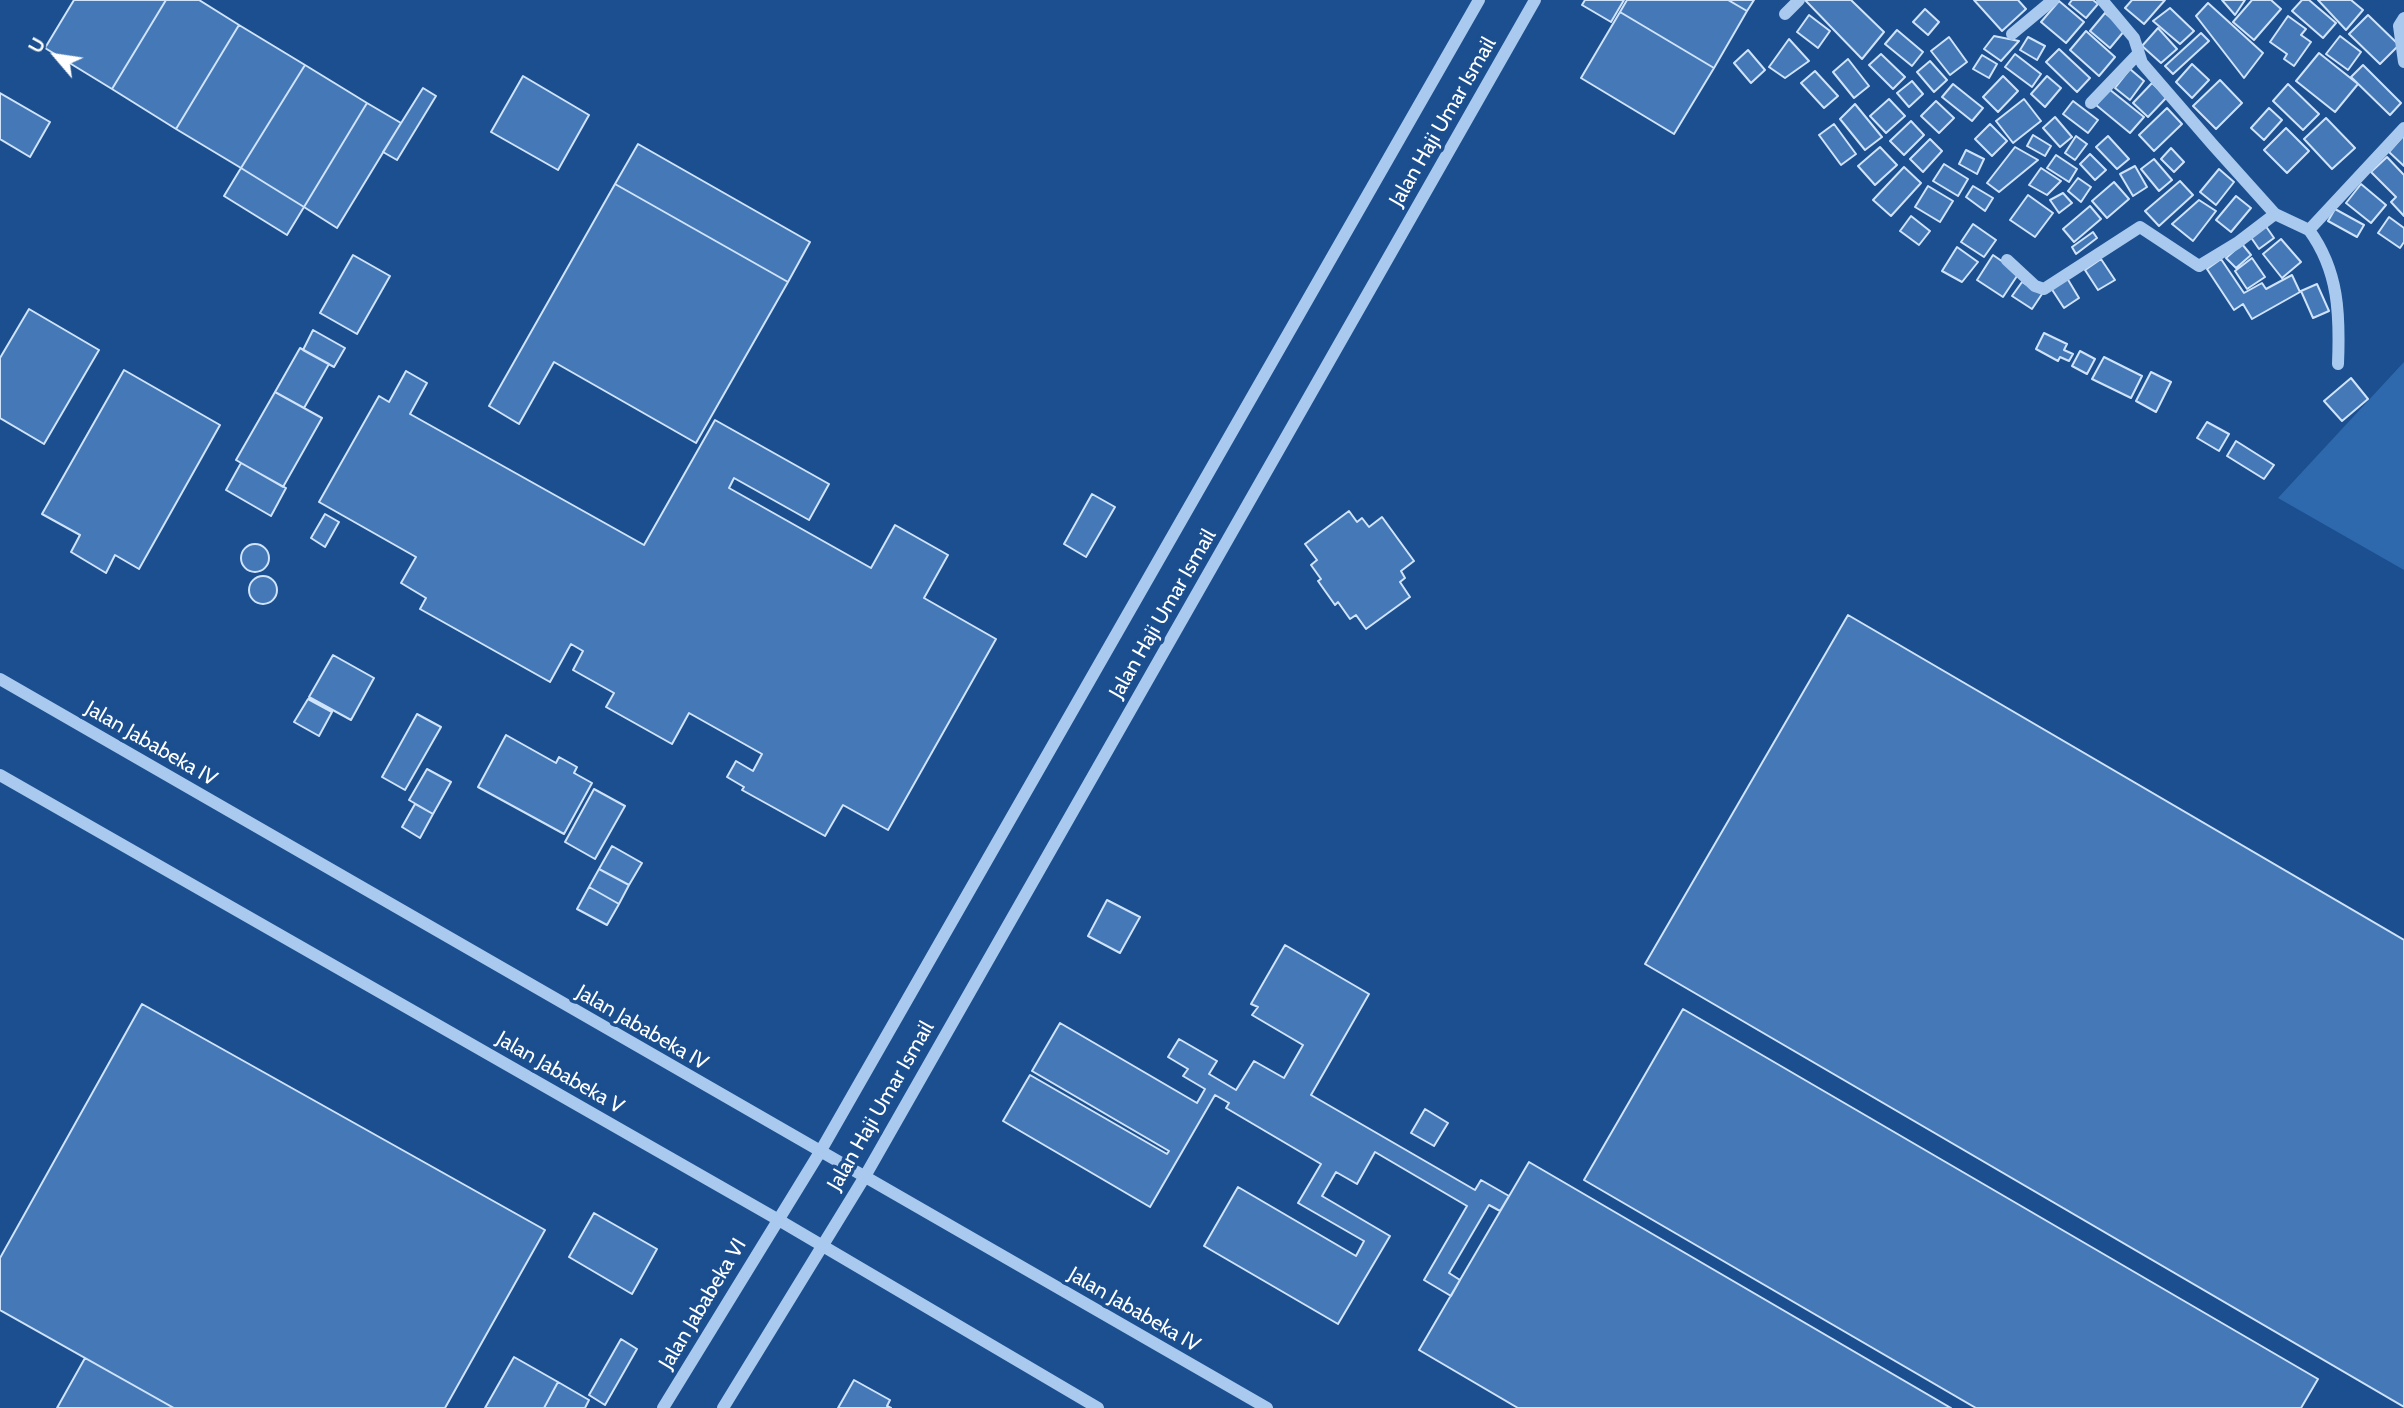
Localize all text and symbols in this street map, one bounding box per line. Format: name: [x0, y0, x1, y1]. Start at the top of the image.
north arrow: [21, 21, 91, 91]
street label: Jalan Haji Umar Ismail: [1384, 33, 1502, 211]
text: U: [24, 34, 51, 57]
street label: Jalan Haji Umar Ismail: [1104, 525, 1222, 703]
street label: Jalan Jababeka IV: [80, 696, 222, 792]
street label: Jalan Jababeka IV: [571, 980, 713, 1076]
street label: Jalan Haji Umar Ismail: [822, 1017, 940, 1195]
street label: Jalan Jababeka V: [492, 1026, 628, 1120]
street label: Jalan Jababeka VI: [654, 1234, 752, 1374]
street label: Jalan Jababeka IV: [1063, 1262, 1205, 1358]

